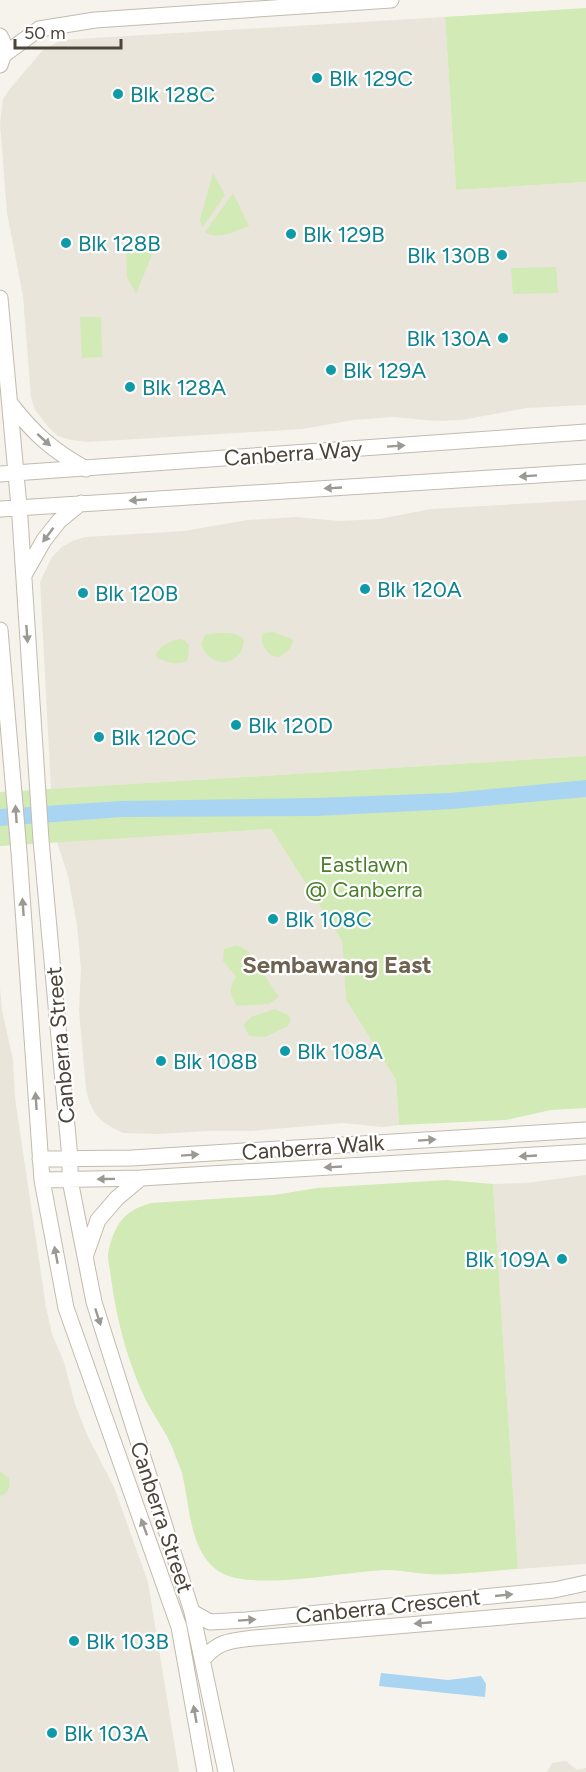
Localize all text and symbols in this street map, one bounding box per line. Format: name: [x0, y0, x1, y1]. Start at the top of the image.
scale bar: [15, 12, 122, 50]
text: 50 m: [24, 22, 66, 44]
place label: Blk 129C: [329, 65, 413, 92]
marker: Blk 129C: [310, 71, 324, 85]
place label: Blk 128C: [130, 81, 215, 108]
marker: Blk 128C: [111, 87, 125, 101]
place label: Blk 129B: [303, 221, 385, 248]
marker: Blk 129B: [284, 227, 298, 241]
place label: Blk 128B: [78, 230, 161, 257]
marker: Blk 128B: [59, 236, 73, 250]
place label: Blk 130B: [407, 242, 490, 269]
marker: Blk 130B: [495, 248, 509, 262]
place label: Blk 130A: [407, 325, 491, 352]
marker: Blk 130A: [496, 331, 510, 345]
place label: Blk 129A: [343, 357, 426, 384]
marker: Blk 129A: [324, 363, 338, 377]
place label: Blk 128A: [142, 374, 226, 401]
marker: Blk 128A: [123, 380, 137, 394]
one-way arrow: [36, 433, 51, 447]
street label: Canberra Way: [223, 435, 364, 472]
one-way arrow: [386, 441, 405, 450]
one-way arrow: [518, 471, 537, 480]
one-way arrow: [323, 483, 342, 492]
one-way arrow: [129, 495, 148, 504]
one-way arrow: [42, 528, 54, 543]
place label: Blk 120A: [377, 576, 462, 603]
place label: Blk 120B: [95, 580, 178, 607]
marker: Blk 120A: [358, 582, 372, 596]
marker: Blk 120B: [76, 586, 90, 600]
one-way arrow: [22, 625, 32, 644]
place label: Blk 120D: [248, 712, 333, 739]
marker: Blk 120D: [229, 718, 243, 732]
place label: Blk 120C: [111, 724, 197, 751]
marker: Blk 120C: [92, 730, 106, 744]
one-way arrow: [11, 804, 20, 823]
park label: Eastlawn @ Canberra: [305, 851, 423, 903]
one-way arrow: [18, 897, 27, 916]
place label: Blk 108C: [285, 906, 372, 933]
marker: Blk 108C: [266, 912, 280, 926]
district label: Sembawang East: [242, 950, 432, 979]
street label: Canberra Street: [40, 965, 81, 1125]
place label: Blk 108A: [297, 1038, 383, 1065]
marker: Blk 108A: [278, 1044, 292, 1058]
place label: Blk 108B: [173, 1048, 258, 1075]
marker: Blk 108B: [154, 1054, 168, 1068]
one-way arrow: [31, 1092, 41, 1111]
street label: Canberra Walk: [241, 1129, 386, 1166]
one-way arrow: [417, 1135, 436, 1144]
one-way arrow: [181, 1150, 200, 1159]
one-way arrow: [518, 1151, 537, 1160]
one-way arrow: [323, 1162, 342, 1171]
one-way arrow: [96, 1174, 115, 1184]
one-way arrow: [51, 1246, 60, 1265]
place label: Blk 109A: [465, 1246, 550, 1273]
marker: Blk 109A: [555, 1252, 569, 1266]
one-way arrow: [94, 1308, 104, 1326]
street label: Canberra Street: [124, 1438, 199, 1596]
one-way arrow: [138, 1518, 148, 1536]
street label: Canberra Crescent: [294, 1583, 482, 1630]
one-way arrow: [495, 1590, 514, 1600]
one-way arrow: [238, 1615, 257, 1625]
one-way arrow: [413, 1618, 432, 1628]
place label: Blk 103B: [86, 1628, 169, 1655]
marker: Blk 103B: [67, 1634, 81, 1648]
one-way arrow: [190, 1705, 199, 1724]
place label: Blk 103A: [64, 1720, 149, 1747]
marker: Blk 103A: [45, 1726, 59, 1740]

